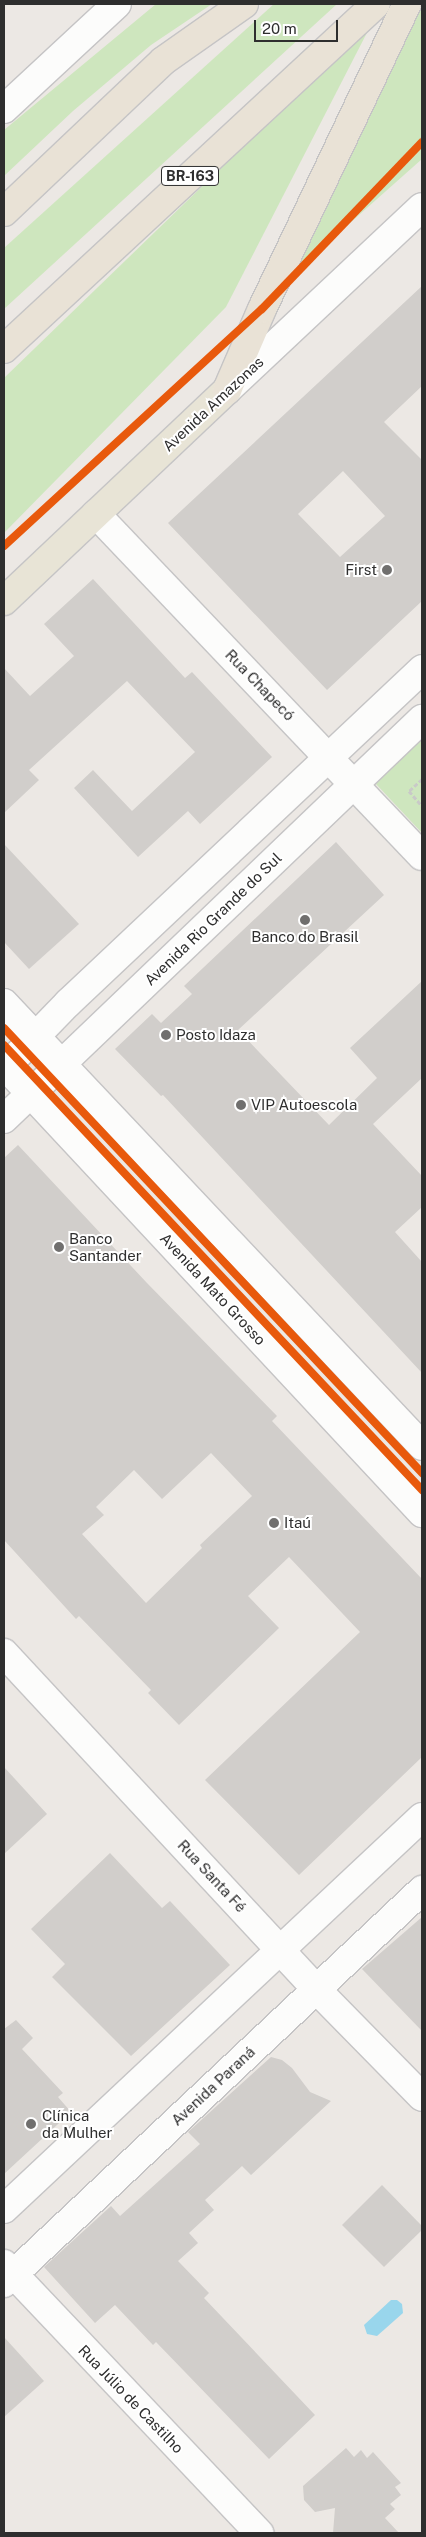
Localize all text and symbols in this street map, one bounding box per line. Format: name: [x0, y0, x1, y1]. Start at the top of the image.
scale bar: [256, 10, 340, 42]
text: 20 m: [262, 20, 297, 37]
road number: BR-163: [160, 165, 220, 188]
street label: Avenida Amazonas: [159, 353, 267, 455]
place label: First: [345, 561, 377, 579]
marker: First: [381, 564, 393, 576]
street label: Rua Chapecó: [222, 646, 298, 724]
street label: Avenida Rio Grande do Sul: [141, 849, 285, 989]
marker: Banco do Brasil: [299, 914, 311, 926]
place label: Banco do Brasil: [251, 928, 359, 946]
place label: Posto Idaza: [176, 1026, 256, 1044]
marker: Posto Idaza: [160, 1029, 172, 1041]
place label: VIP Autoescola: [251, 1096, 357, 1114]
marker: VIP Autoescola: [235, 1099, 247, 1111]
place label: Banco Santander: [69, 1229, 142, 1264]
street label: Avenida Mato Grosso: [156, 1229, 270, 1349]
marker: Banco Santander: [53, 1241, 65, 1253]
place label: Itaú: [284, 1514, 311, 1532]
marker: Itaú: [268, 1517, 280, 1529]
street label: Rua Santa Fé: [174, 1836, 250, 1916]
street label: Avenida Paraná: [168, 2043, 258, 2129]
place label: Clínica da Mulher: [42, 2106, 112, 2141]
marker: Clínica da Mulher: [24, 2117, 38, 2131]
street label: Rua Júlio de Castilho: [75, 2341, 187, 2457]

